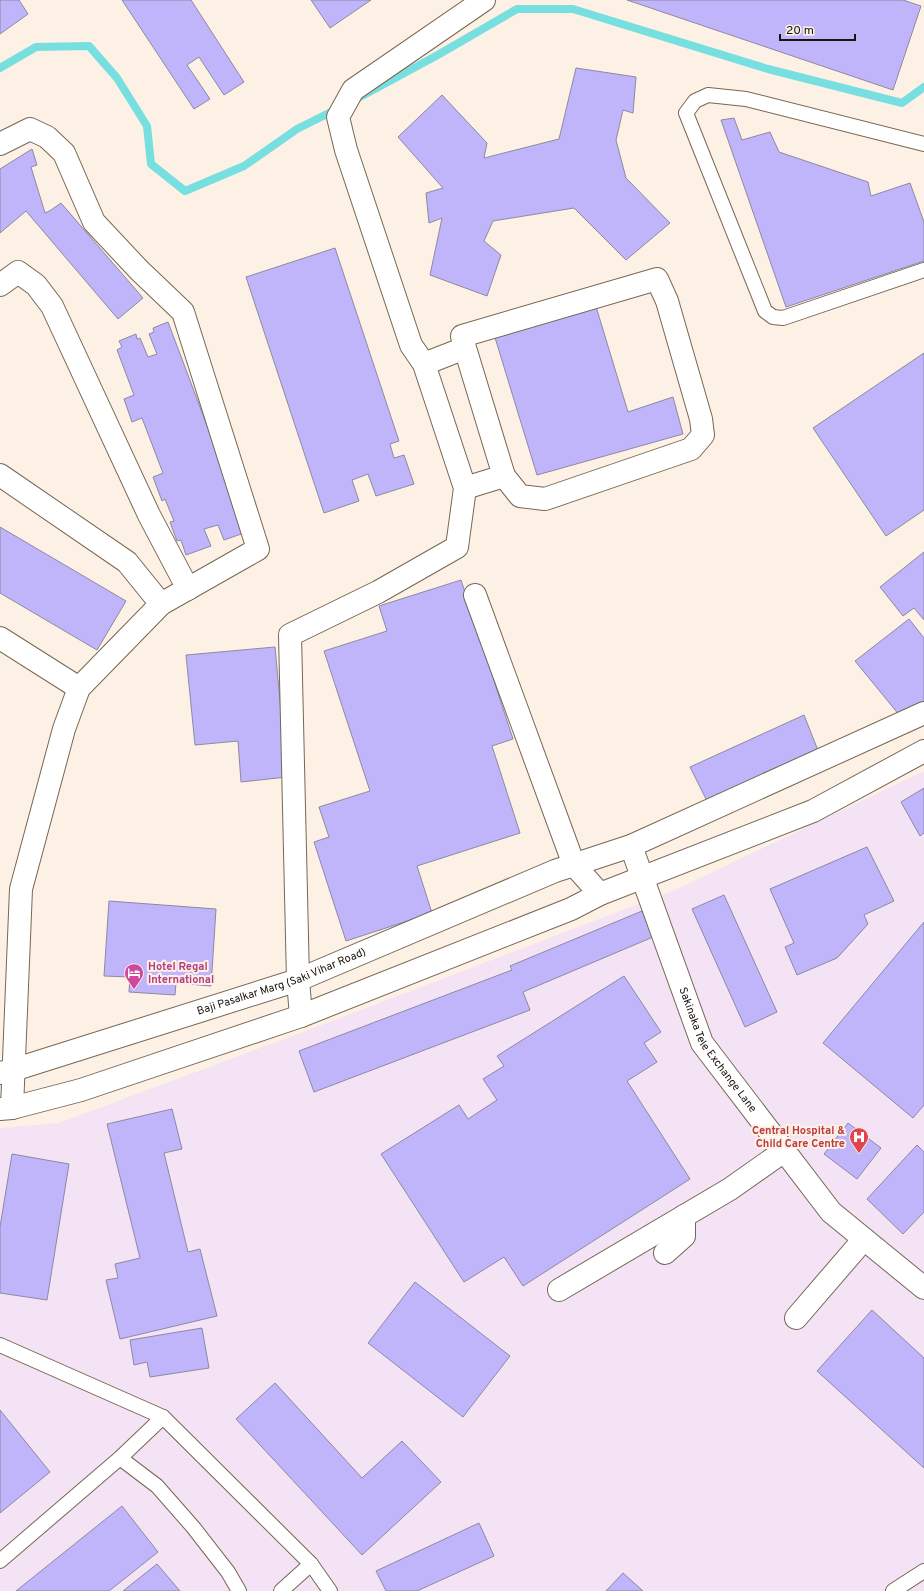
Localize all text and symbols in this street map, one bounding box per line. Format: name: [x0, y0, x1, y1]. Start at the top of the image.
scale bar: [780, 16, 855, 42]
text: 20 m: [786, 23, 814, 39]
street label: Baji Pasalkar Marg (Saki Vihar Road): [195, 945, 368, 1018]
place label: Hotel Regal International: [148, 960, 214, 987]
hotel icon: Hotel Regal International: [123, 962, 145, 990]
street label: Sakinaka Tele Exchange Lane: [676, 985, 760, 1116]
place label: Central Hospital & Child Care Centre: [752, 1124, 845, 1151]
hospital icon: Central Hospital & Child Care Centre: [848, 1126, 870, 1154]

